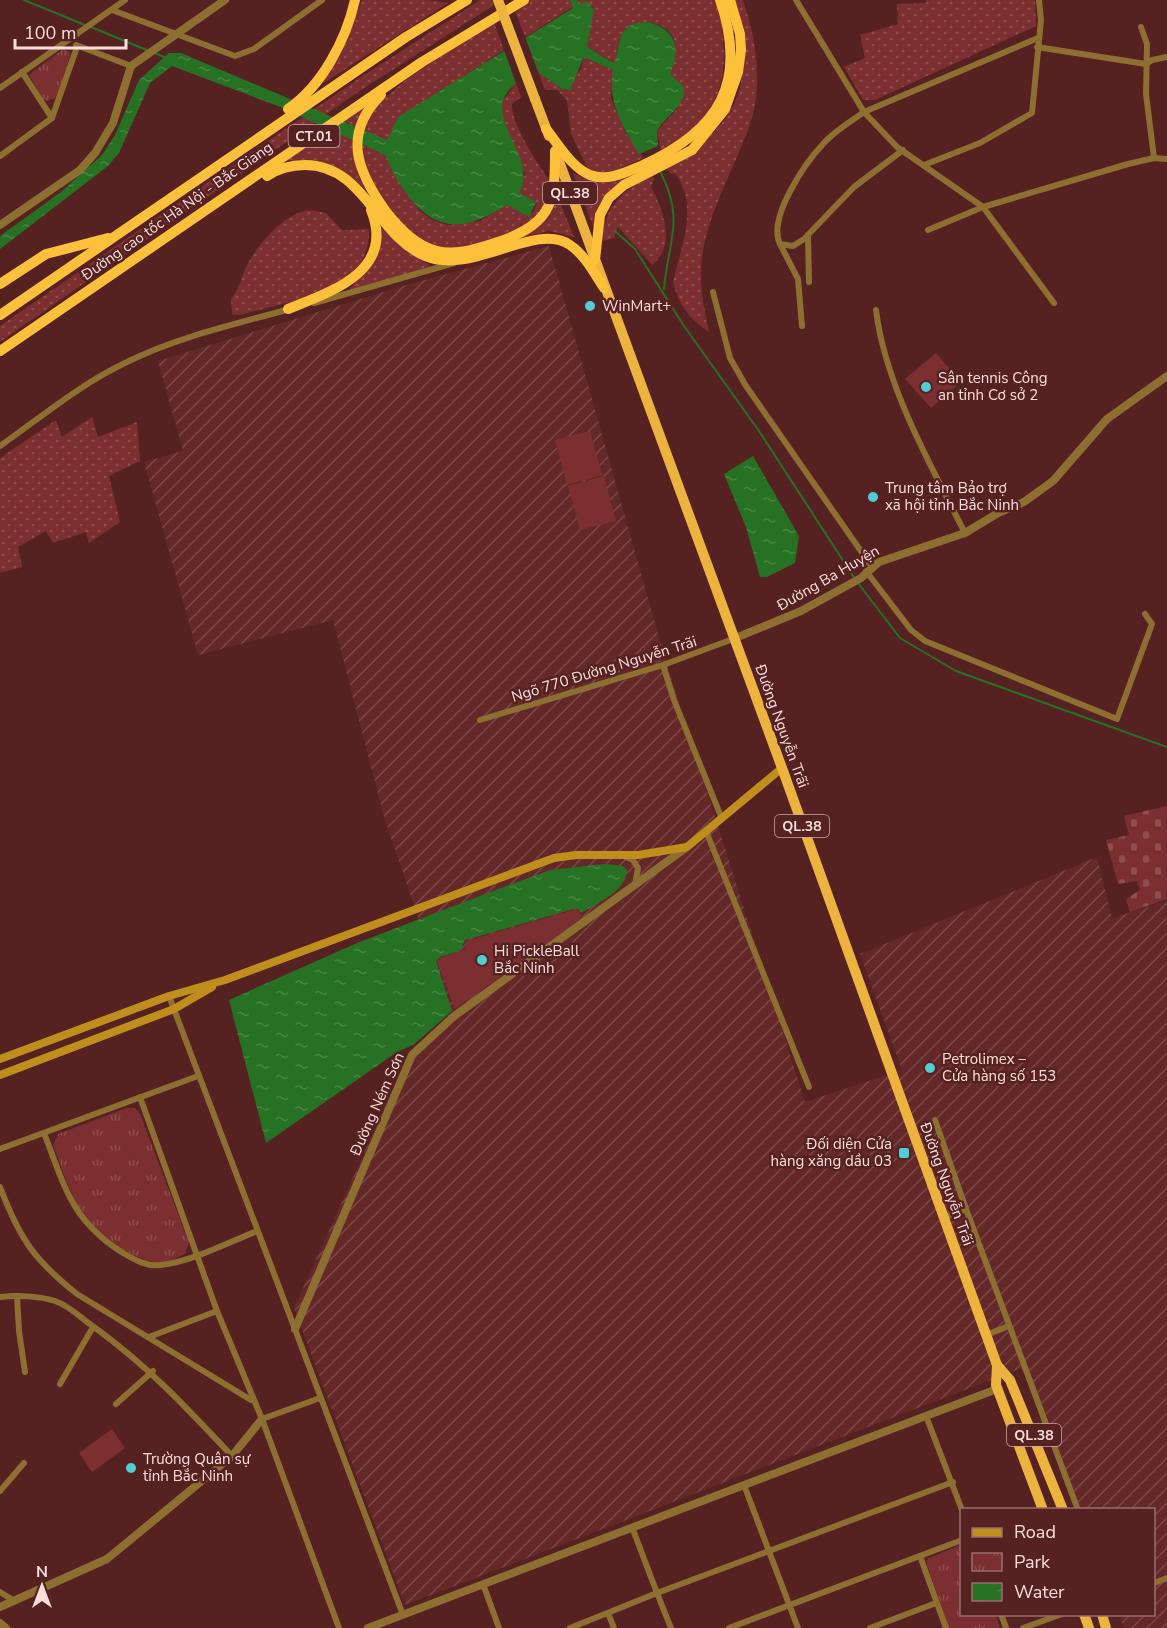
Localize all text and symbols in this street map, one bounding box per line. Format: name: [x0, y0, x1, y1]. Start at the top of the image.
scale bar: [15, 12, 126, 50]
text: 100 m: [24, 21, 76, 45]
road number: CT.01: [288, 125, 340, 147]
street label: Đường cao tốc Hà Nội - Bắc Giang: [77, 137, 277, 285]
road number: QL.38: [543, 182, 597, 204]
place label: WinMart+: [602, 296, 671, 316]
marker: WinMart+: [583, 299, 597, 313]
place label: Sân tennis Công an tỉnh Cơ sở 2: [938, 368, 1048, 405]
marker: Sân tennis Công an tỉnh Cơ sở 2: [919, 380, 933, 394]
place label: Trung tâm Bảo trợ xã hội tỉnh Bắc Ninh: [885, 478, 1019, 515]
marker: Trung tâm Bảo trợ xã hội tỉnh Bắc Ninh: [866, 490, 880, 504]
street label: Đường Ba Huyện: [772, 541, 883, 616]
street label: Ngõ 770 Đường Nguyễn Trãi: [509, 631, 699, 707]
street label: Đường Nguyễn Trãi: [750, 661, 814, 790]
road number: QL.38: [775, 815, 829, 837]
place label: Hi PickleBall Bắc Ninh: [494, 941, 580, 978]
marker: Hi PickleBall Bắc Ninh: [475, 953, 489, 967]
street label: Đường Ném Sơn: [345, 1049, 409, 1160]
place label: Petrolimex – Cửa hàng số 153: [942, 1049, 1056, 1086]
marker: Petrolimex – Cửa hàng số 153: [923, 1061, 937, 1075]
street label: Đường Nguyễn Trãi: [915, 1119, 979, 1248]
place label: Đối diện Cửa hàng xăng dầu 03: [770, 1134, 892, 1171]
marker: Đối diện Cửa hàng xăng dầu 03: [897, 1146, 911, 1160]
road number: QL.38: [1007, 1424, 1061, 1446]
place label: Trường Quân sự tỉnh Bắc Ninh: [143, 1449, 252, 1486]
marker: Trường Quân sự tỉnh Bắc Ninh: [124, 1461, 138, 1475]
legend: [960, 1508, 1155, 1616]
text: Road: [1014, 1520, 1056, 1544]
text: Park: [1014, 1550, 1051, 1574]
north arrow: [12, 1556, 72, 1616]
text: N: [36, 1561, 48, 1583]
text: Water: [1014, 1580, 1065, 1604]

